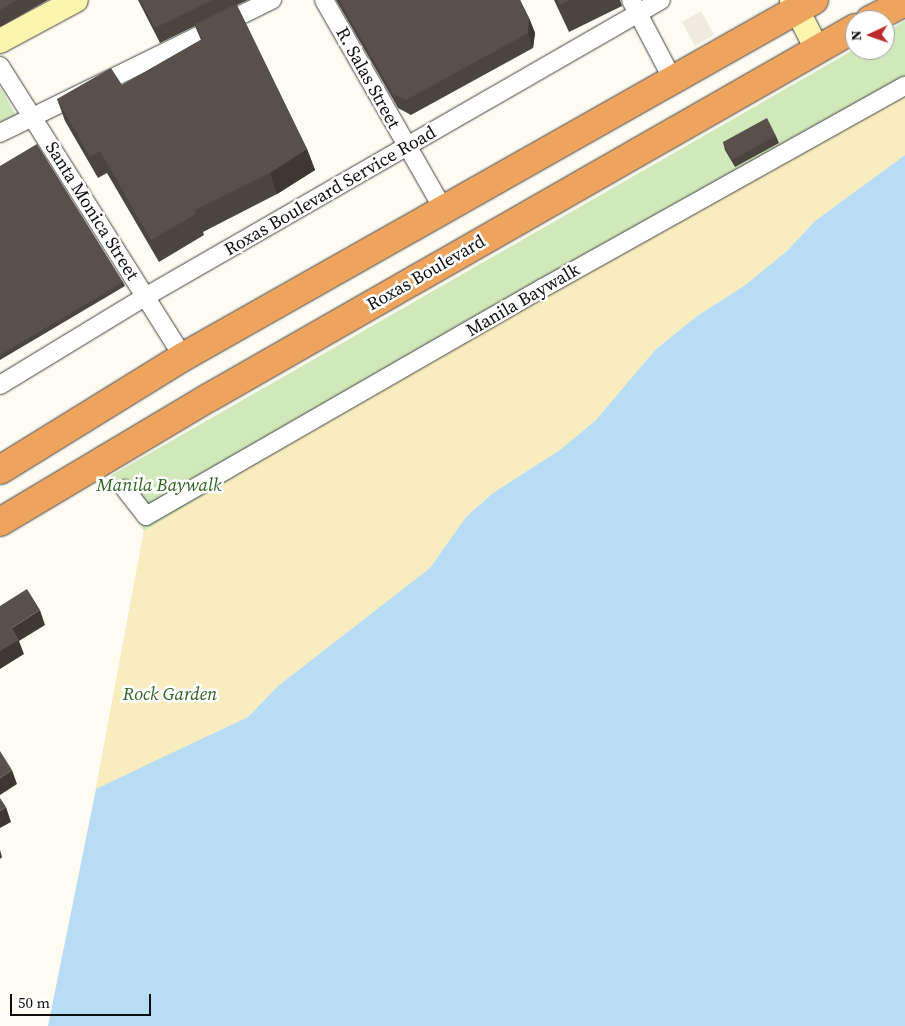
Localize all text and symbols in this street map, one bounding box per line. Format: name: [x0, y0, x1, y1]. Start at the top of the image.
north arrow: [845, 10, 895, 60]
street label: R. Salas Street: [331, 24, 405, 132]
text: N: [846, 30, 866, 41]
street label: Roxas Boulevard Service Road: [220, 121, 440, 261]
street label: Santa Monica Street: [41, 138, 143, 284]
street label: Roxas Boulevard: [363, 230, 489, 316]
street label: Manila Baywalk: [462, 259, 584, 341]
park label: Manila Baywalk: [97, 474, 221, 496]
park label: Rock Garden: [123, 683, 217, 705]
scale bar: [12, 984, 154, 1016]
text: 50 m: [18, 992, 50, 1013]

